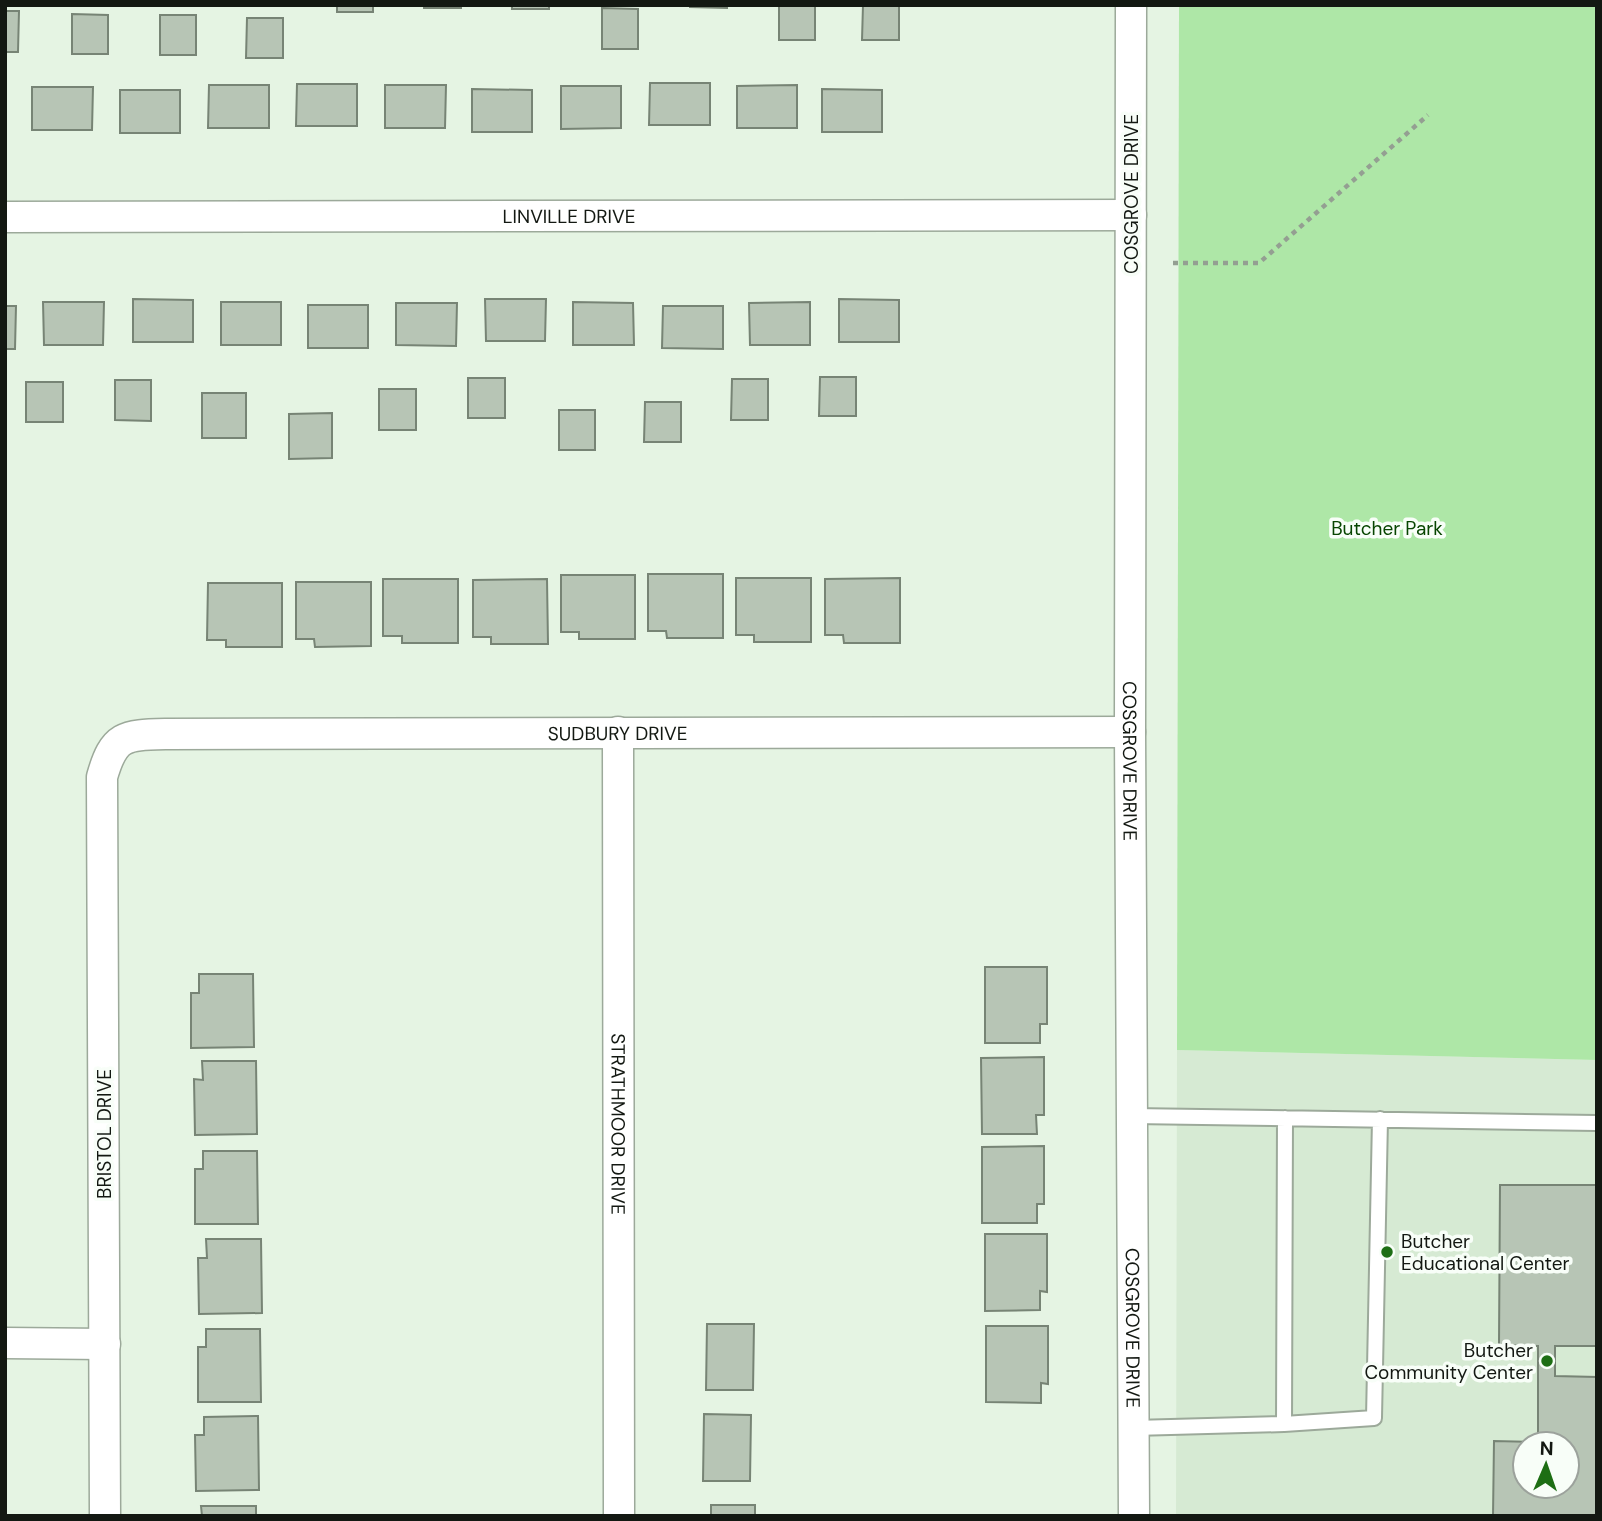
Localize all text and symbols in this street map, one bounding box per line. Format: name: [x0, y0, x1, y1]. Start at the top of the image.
street label: COSGROVE DRIVE: [1119, 114, 1144, 274]
street label: LINVILLE DRIVE: [503, 203, 635, 229]
park label: Butcher Park: [1331, 516, 1443, 541]
street label: COSGROVE DRIVE: [1117, 681, 1143, 841]
street label: SUDBURY DRIVE: [548, 720, 687, 746]
street label: STRATHMOOR DRIVE: [606, 1033, 631, 1215]
street label: BRISTOL DRIVE: [92, 1069, 117, 1199]
place label: Butcher Educational Center: [1401, 1229, 1570, 1276]
marker: Butcher Educational Center: [1379, 1244, 1395, 1260]
street label: COSGROVE DRIVE: [1120, 1248, 1146, 1408]
place label: Butcher Community Center: [1365, 1338, 1533, 1385]
marker: Butcher Community Center: [1539, 1353, 1555, 1369]
north arrow: [1511, 1430, 1581, 1500]
text: N: [1539, 1436, 1554, 1461]

